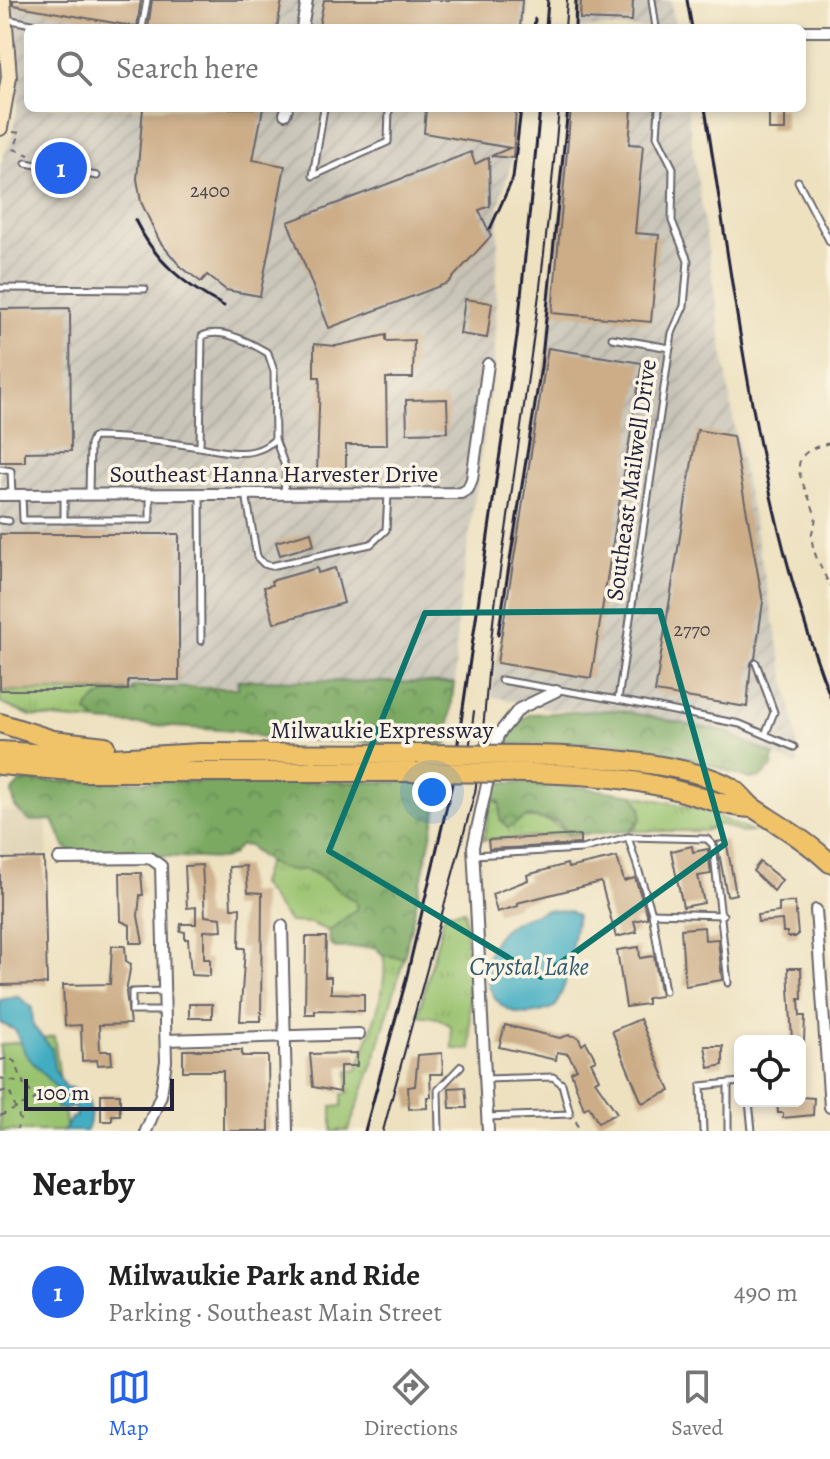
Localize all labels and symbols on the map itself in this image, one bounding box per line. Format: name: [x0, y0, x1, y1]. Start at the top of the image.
pin: 1: [35, 138, 87, 198]
house number: 2400: [190, 177, 230, 204]
street label: Southeast Mailwell Drive: [598, 357, 664, 603]
street label: Southeast Hanna Harvester Drive: [110, 458, 438, 490]
house number: 2770: [674, 616, 710, 643]
street label: Milwaukie Expressway: [271, 714, 494, 746]
your location: [412, 772, 452, 812]
water label: Crystal Lake: [469, 949, 589, 984]
scale bar: [24, 1075, 174, 1111]

